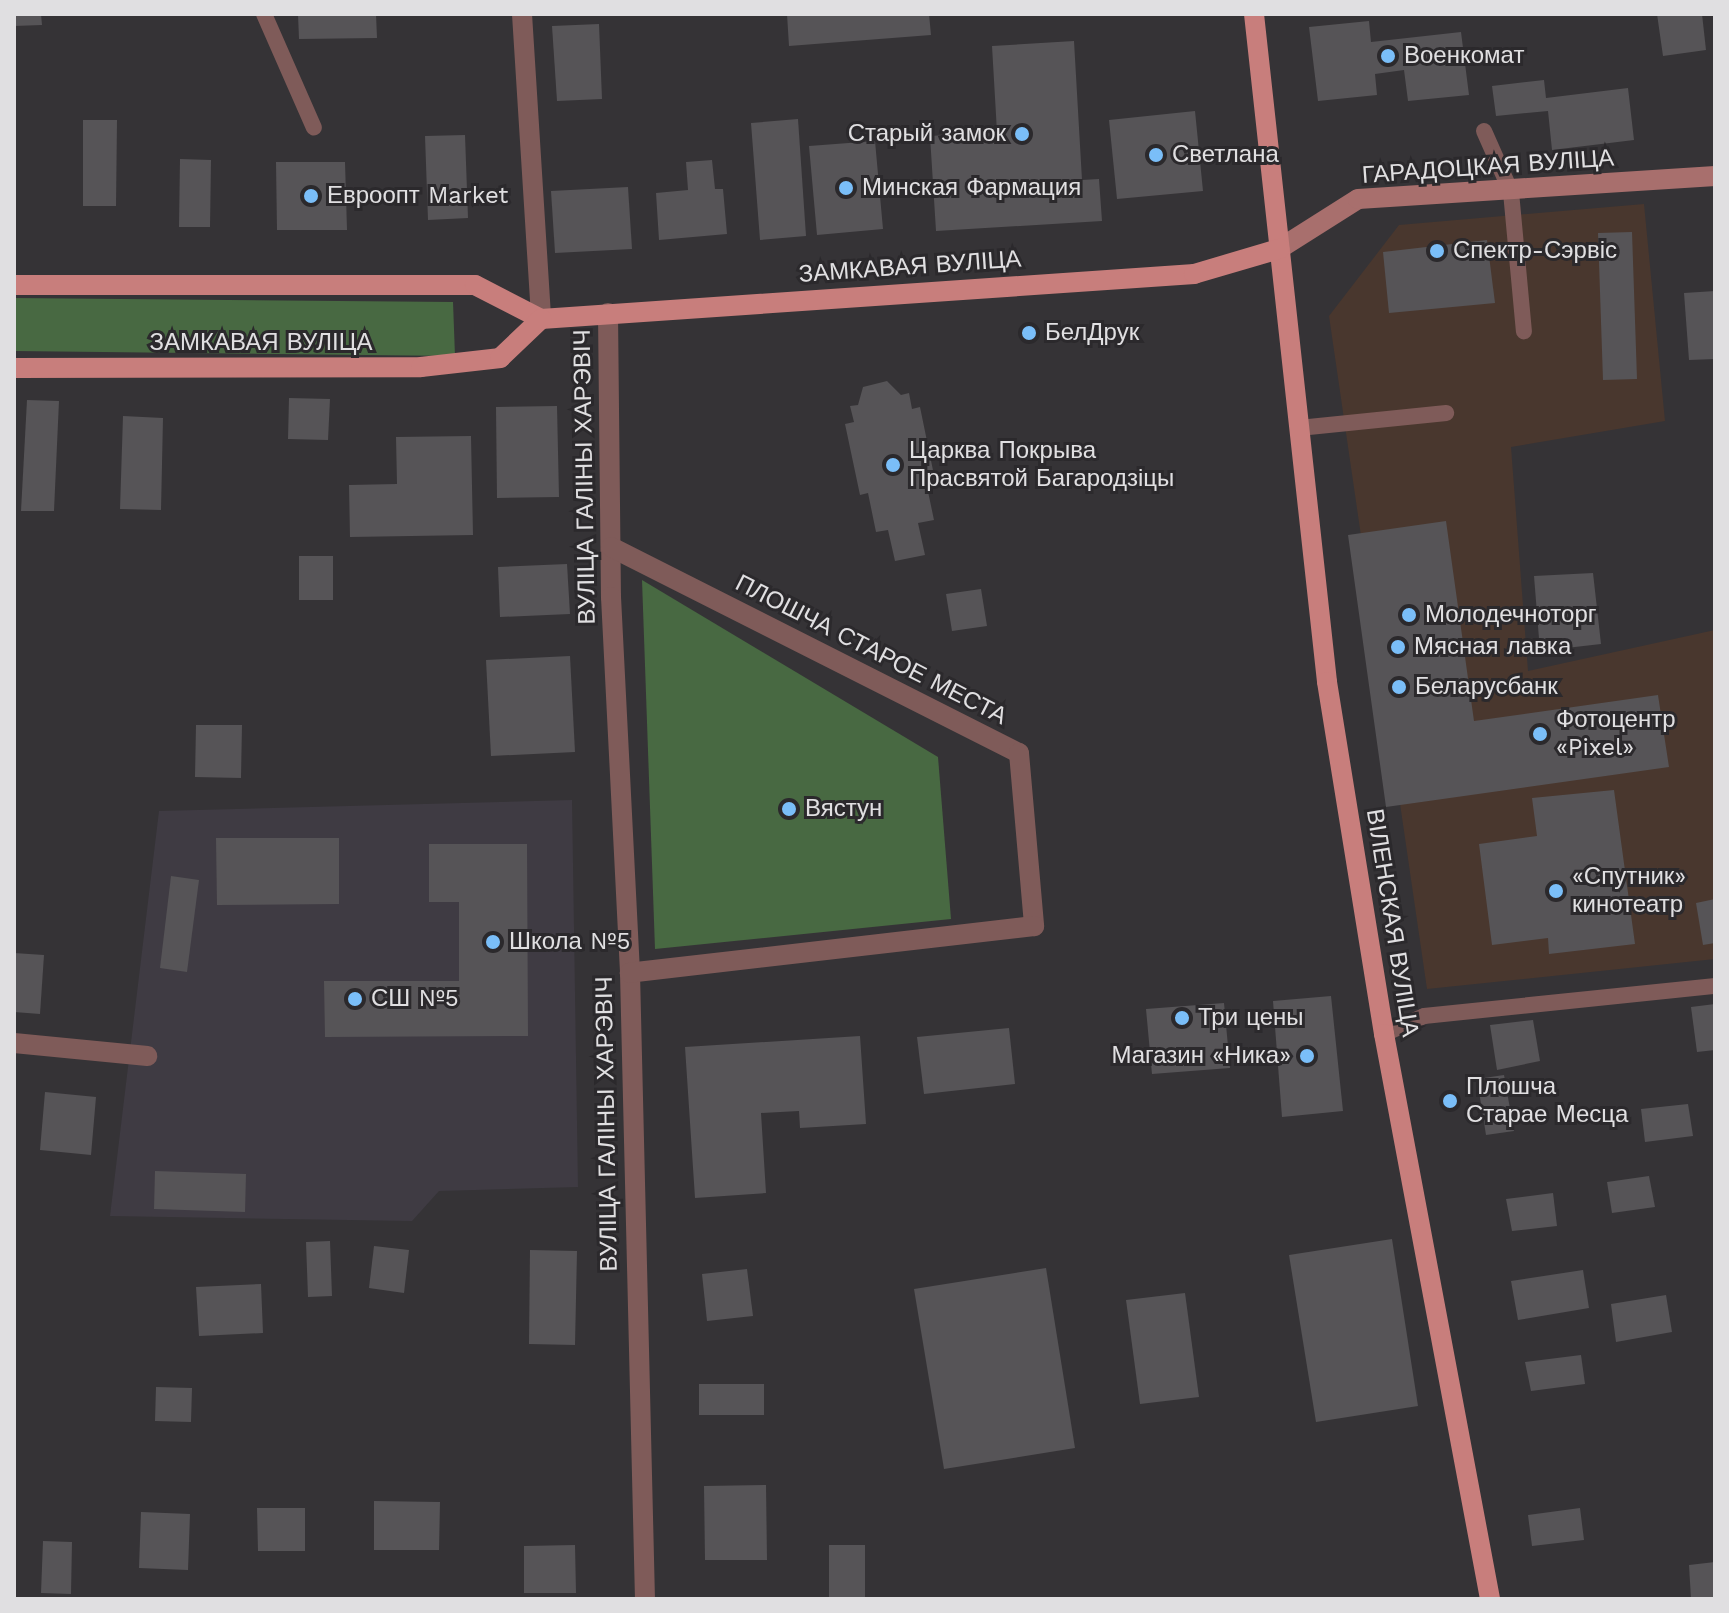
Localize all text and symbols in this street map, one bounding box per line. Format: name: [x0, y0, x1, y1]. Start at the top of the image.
place label: Военкомат: [1404, 42, 1524, 70]
marker: Военкомат: [1379, 47, 1397, 65]
place label: Старый замок: [848, 120, 1006, 148]
marker: Старый замок: [1013, 125, 1031, 143]
place label: Светлана: [1172, 141, 1279, 169]
street label: ГАРАДОЦКАЯ ВУЛІЦА: [1361, 144, 1615, 190]
marker: Светлана: [1147, 146, 1165, 164]
place label: Минская Фармация: [862, 174, 1081, 202]
marker: Минская Фармация: [837, 179, 855, 197]
place label: Евроопт Market: [327, 182, 508, 210]
marker: Евроопт Market: [302, 187, 320, 205]
place label: Спектр-Сэрвіс: [1453, 237, 1617, 265]
marker: Спектр-Сэрвіс: [1428, 242, 1446, 260]
street label: ЗАМКАВАЯ ВУЛІЦА: [798, 245, 1022, 289]
place label: БелДрук: [1045, 319, 1139, 347]
marker: БелДрук: [1020, 324, 1038, 342]
street label: ЗАМКАВАЯ ВУЛІЦА: [149, 329, 373, 357]
street label: ВУЛІЦА ГАЛІНЫ ХАРЭВІЧ: [568, 329, 602, 625]
place label: Царква Покрыва Прасвятой Багародзіцы: [909, 437, 1174, 493]
marker: Царква Покрыва Прасвятой Багародзіцы: [884, 456, 902, 474]
street label: ПЛОШЧА СТАРОЕ МЕСТА: [730, 569, 1012, 731]
place label: Молодечноторг: [1425, 601, 1596, 629]
marker: Молодечноторг: [1400, 606, 1418, 624]
place label: Мясная лавка: [1414, 633, 1571, 661]
marker: Мясная лавка: [1389, 638, 1407, 656]
place label: Беларусбанк: [1415, 673, 1558, 701]
marker: Беларусбанк: [1390, 678, 1408, 696]
place label: Фотоцентр «Pixel»: [1556, 706, 1676, 762]
marker: Фотоцентр «Pixel»: [1531, 725, 1549, 743]
place label: Вястун: [805, 795, 882, 823]
marker: Вястун: [780, 800, 798, 818]
street label: ВІЛЕНСКАЯ ВУЛІЦА: [1360, 807, 1424, 1039]
place label: «Спутник» кинотеатр: [1572, 863, 1686, 919]
marker: «Спутник» кинотеатр: [1547, 882, 1565, 900]
place label: Школа №5: [509, 928, 630, 956]
marker: Школа №5: [484, 933, 502, 951]
street label: ВУЛІЦА ГАЛІНЫ ХАРЭВІЧ: [590, 976, 624, 1272]
place label: СШ №5: [371, 985, 459, 1013]
marker: СШ №5: [346, 990, 364, 1008]
place label: Три цены: [1198, 1004, 1304, 1032]
marker: Три цены: [1173, 1009, 1191, 1027]
place label: Магазин «Ника»: [1111, 1042, 1291, 1070]
marker: Магазин «Ника»: [1298, 1047, 1316, 1065]
place label: Плошча Старае Месца: [1466, 1073, 1628, 1129]
marker: Плошча Старае Месца: [1441, 1092, 1459, 1110]

